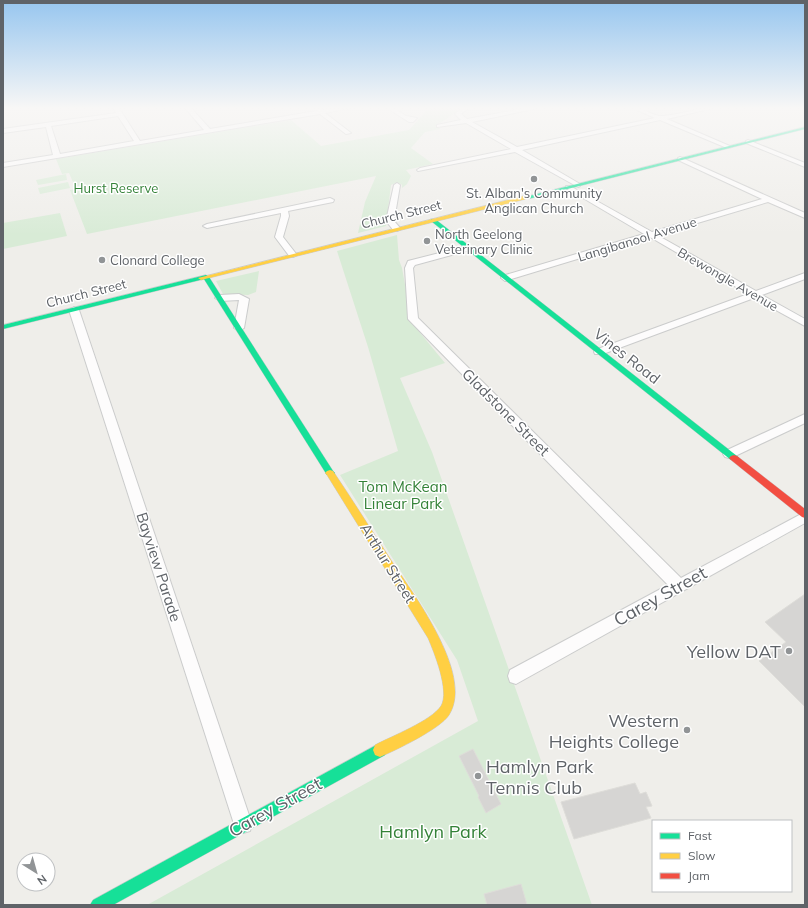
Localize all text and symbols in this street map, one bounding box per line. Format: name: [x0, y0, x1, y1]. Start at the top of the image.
marker: St. Alban's Community Anglican Church: [529, 174, 539, 184]
park label: Hurst Reserve: [74, 180, 158, 196]
place label: St. Alban's Community Anglican Church: [466, 185, 602, 216]
street label: Church Street: [359, 196, 443, 232]
street label: Langibanool Avenue: [576, 213, 698, 265]
place label: North Geelong Veterinary Clinic: [435, 226, 533, 257]
marker: North Geelong Veterinary Clinic: [422, 236, 432, 246]
street label: Brewongle Avenue: [675, 244, 781, 314]
place label: Clonard College: [110, 252, 205, 268]
marker: Clonard College: [97, 255, 107, 265]
street label: Church Street: [44, 275, 128, 311]
street label: Vines Road: [590, 324, 664, 388]
street label: Gladstone Street: [458, 364, 554, 460]
park label: Tom McKean Linear Park: [358, 477, 448, 513]
street label: Bayview Parade: [132, 510, 186, 624]
street label: Arthur Street: [356, 520, 420, 606]
street label: Carey Street: [609, 561, 711, 631]
place label: Yellow DAT: [686, 640, 781, 663]
marker: Yellow DAT: [784, 646, 794, 656]
place label: Western Heights College: [549, 709, 679, 753]
marker: Western Heights College: [682, 725, 692, 735]
place label: Hamlyn Park Tennis Club: [486, 755, 594, 799]
marker: Hamlyn Park Tennis Club: [473, 771, 483, 781]
street label: Carey Street: [224, 772, 326, 842]
park label: Hamlyn Park: [379, 820, 487, 843]
legend: [652, 820, 792, 892]
text: Fast: [688, 828, 712, 843]
text: Slow: [688, 848, 716, 863]
north arrow: [16, 852, 56, 892]
text: Jam: [688, 868, 710, 883]
text: N: [34, 872, 50, 888]

